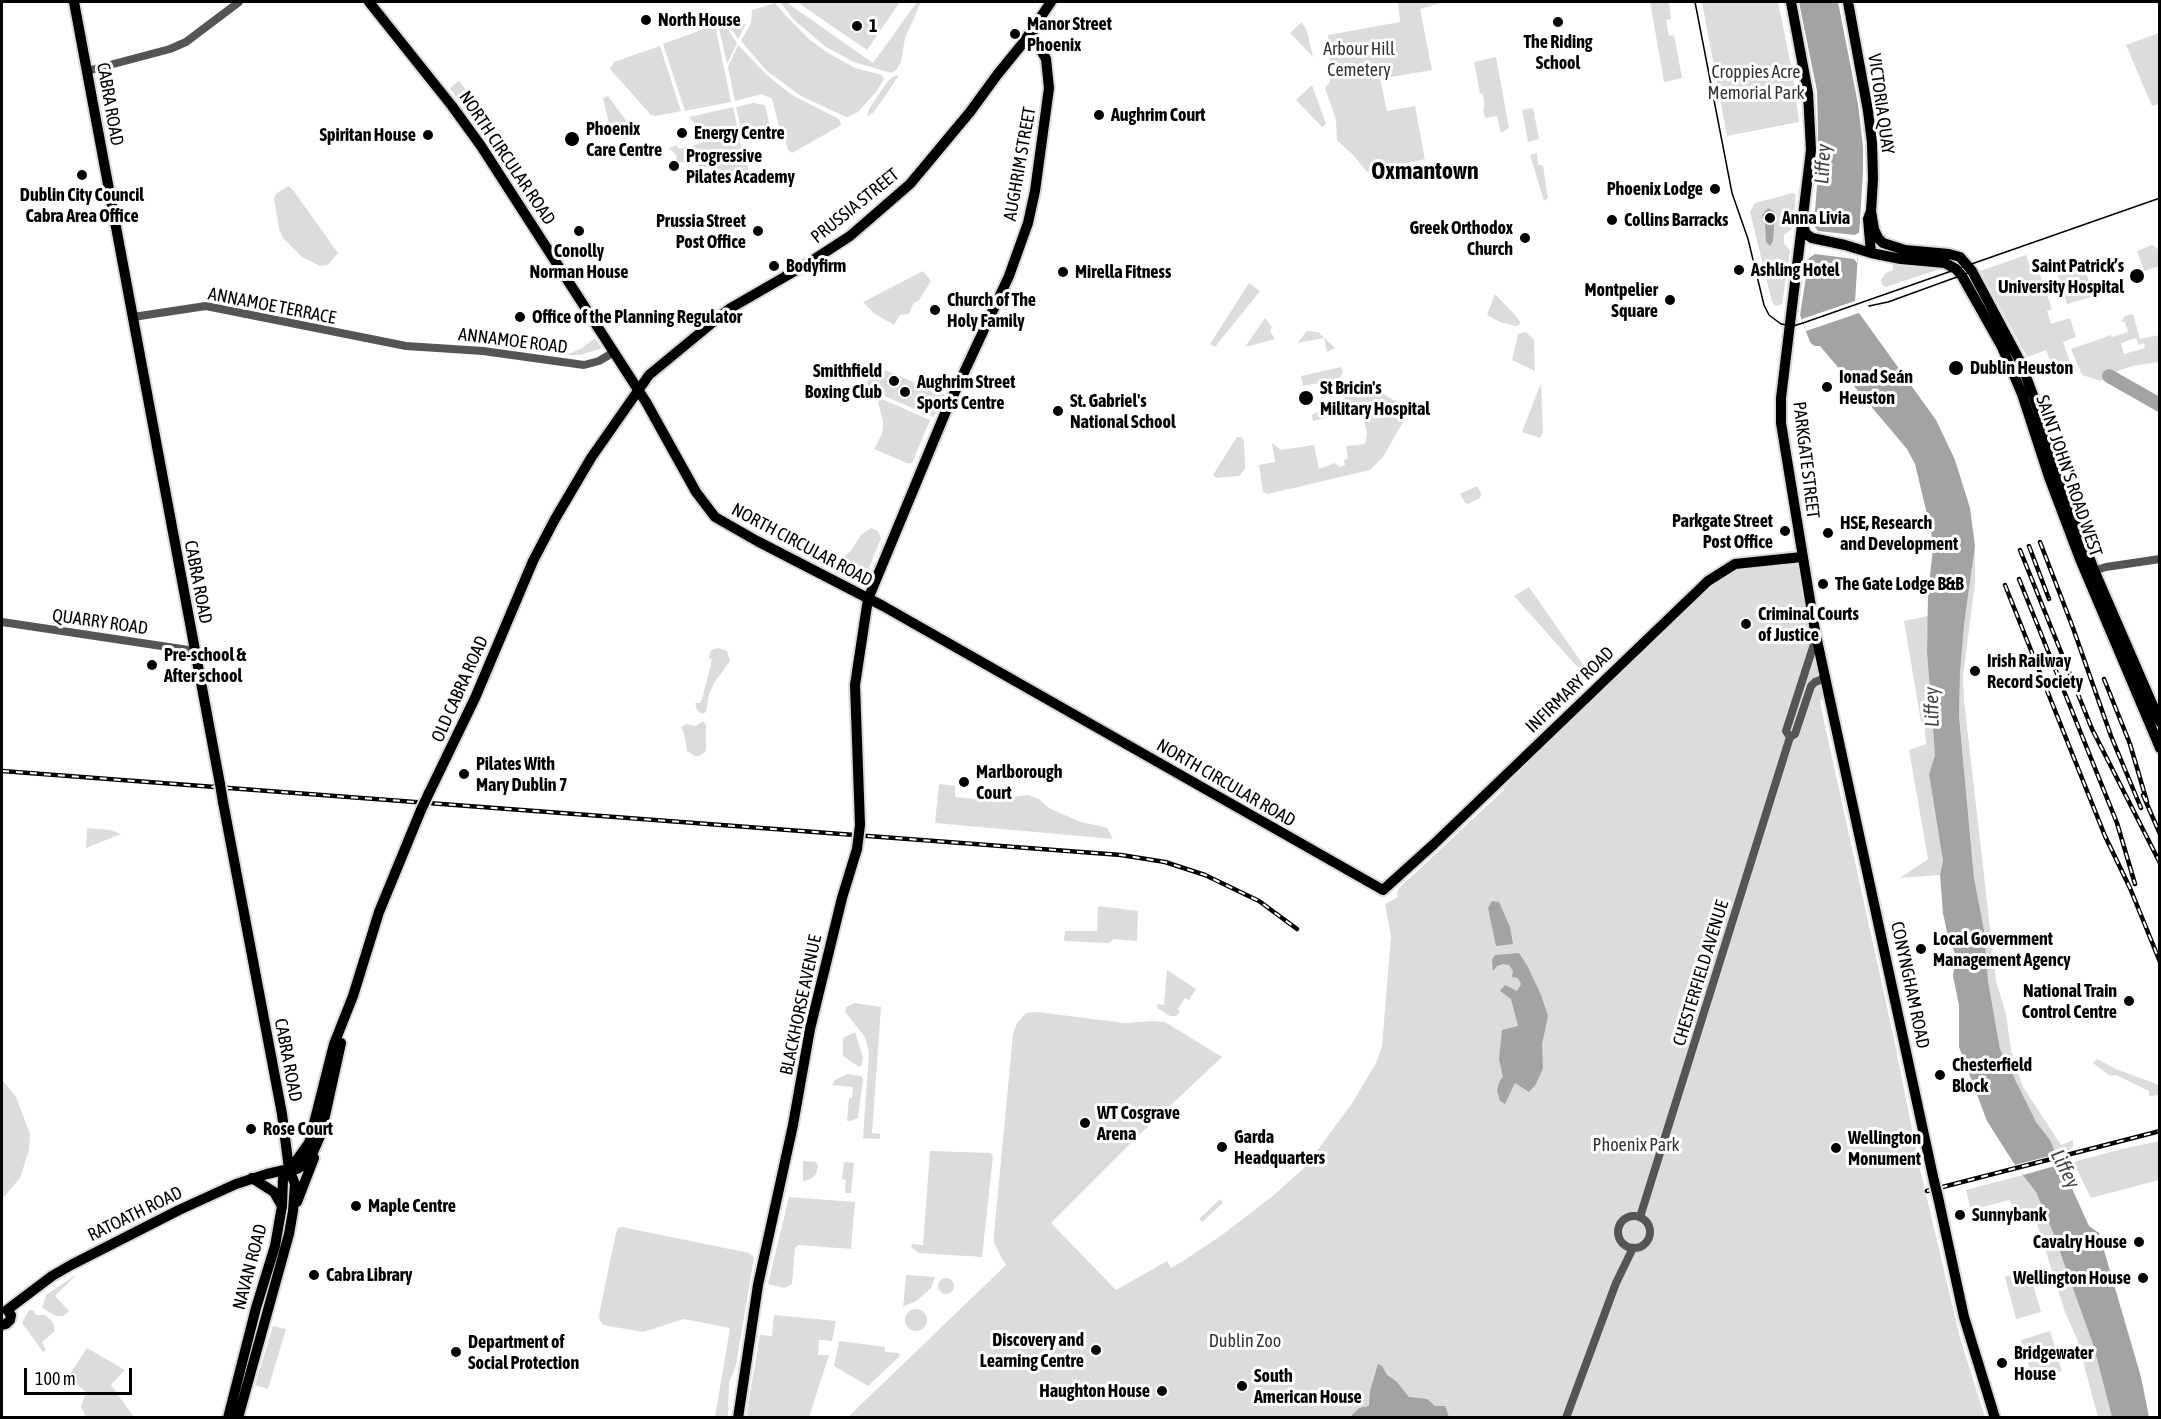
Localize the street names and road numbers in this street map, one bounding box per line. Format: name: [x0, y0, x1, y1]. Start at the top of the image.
street label: VICTORIA QUAY: [1863, 52, 1899, 156]
street label: CABRA ROAD: [92, 61, 128, 147]
street label: NORTH CIRCULAR ROAD: [454, 87, 560, 229]
street label: AUGHRIM STREET: [999, 105, 1041, 223]
street label: PRUSSIA STREET: [807, 164, 903, 248]
street label: ANNAMOE TERRACE: [206, 283, 338, 329]
street label: ANNAMOE ROAD: [457, 324, 569, 358]
street label: SAINT JOHN'S ROAD WEST: [2031, 393, 2107, 559]
street label: PARKGATE STREET: [1788, 400, 1824, 520]
street label: NORTH CIRCULAR ROAD: [728, 499, 876, 591]
street label: CABRA ROAD: [179, 539, 217, 625]
street label: QUARRY ROAD: [51, 605, 149, 639]
street label: OLD CABRA ROAD: [427, 633, 493, 745]
street label: INFIRMARY ROAD: [1521, 642, 1619, 738]
street label: NORTH CIRCULAR ROAD: [1153, 734, 1299, 832]
street label: CHESTERFIELD AVENUE: [1669, 898, 1733, 1048]
street label: CONYNGHAM ROAD: [1886, 920, 1934, 1050]
street label: BLACKHORSE AVENUE: [776, 933, 826, 1077]
street label: CABRA ROAD: [269, 1017, 307, 1103]
street label: RATOATH ROAD: [84, 1182, 186, 1246]
street label: NAVAN ROAD: [228, 1222, 272, 1312]

